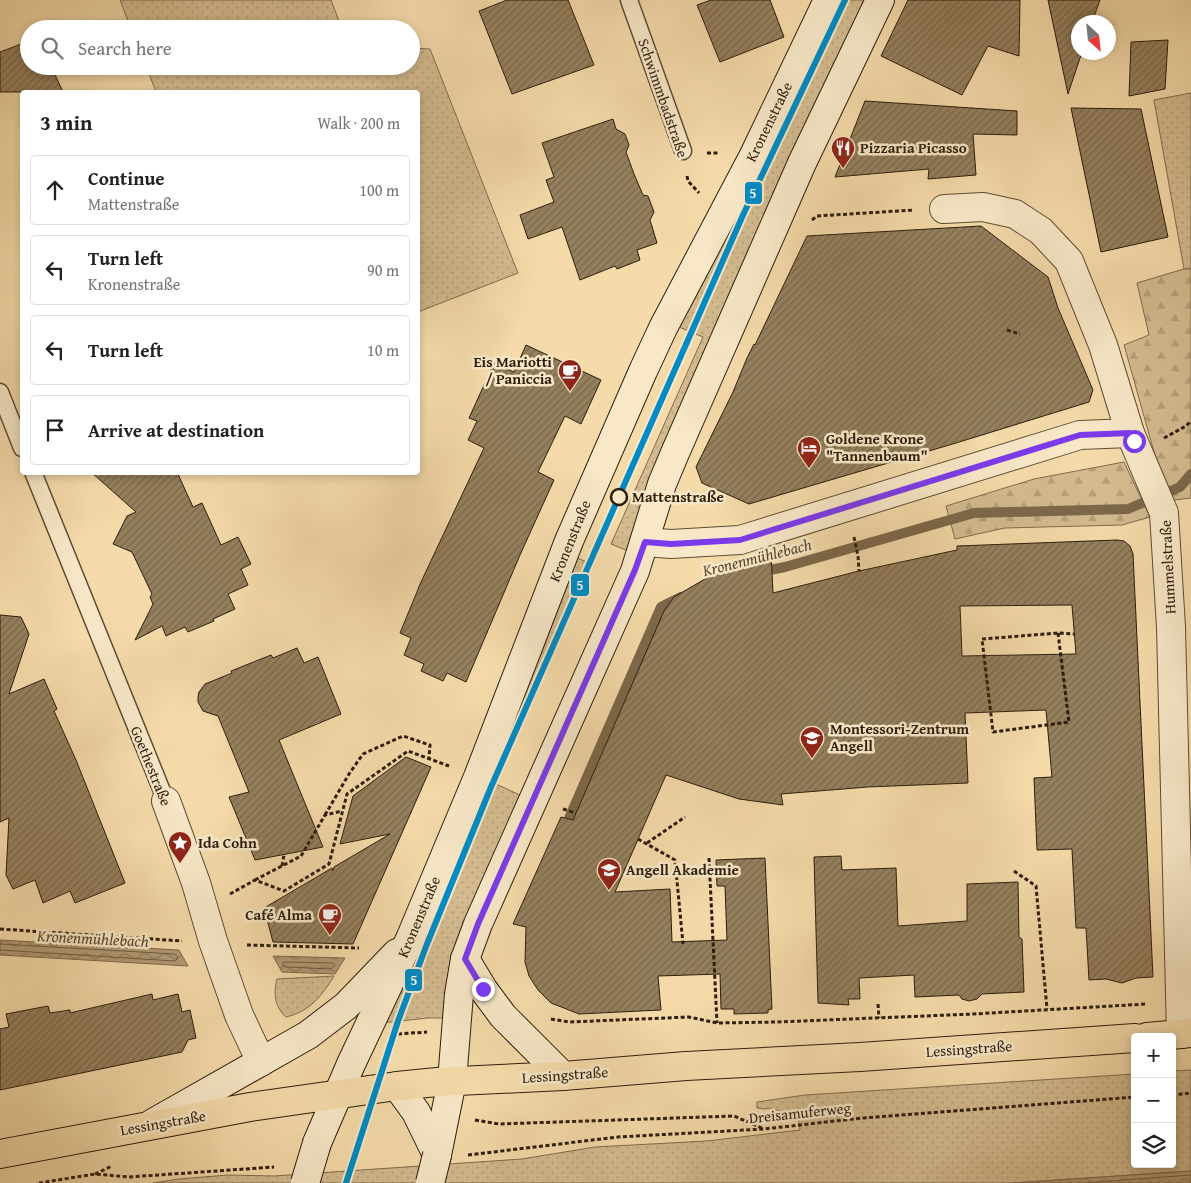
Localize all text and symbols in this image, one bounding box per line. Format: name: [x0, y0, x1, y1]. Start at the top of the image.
north arrow: [1071, 15, 1116, 60]
search box: [20, 20, 420, 75]
icon: search: [38, 34, 66, 62]
text: Search here: [78, 34, 172, 62]
street label: Schwimmbadstraße: [633, 36, 694, 160]
street label: Kronenstraße: [740, 78, 797, 165]
text: 3 min: [40, 107, 92, 138]
text: Walk · 200 m: [317, 111, 400, 135]
restaurant icon: Pizzaria Picasso: [830, 135, 856, 169]
place label: Pizzaria Picasso: [860, 137, 967, 158]
text: Continue: [88, 164, 165, 192]
icon: ahead: [41, 176, 69, 204]
text: 100 m: [359, 178, 399, 202]
line badge: 5: [744, 181, 763, 205]
text: 5: [749, 183, 757, 203]
text: Mattenstraße: [88, 192, 179, 216]
text: Turn left: [88, 244, 163, 272]
icon: left: [41, 256, 69, 284]
text: 90 m: [367, 258, 399, 282]
text: Kronenstraße: [88, 272, 180, 296]
icon: left: [41, 336, 69, 364]
text: Turn left: [88, 336, 163, 364]
text: 10 m: [367, 338, 399, 362]
place label: Eis Mariotti / Paniccia: [473, 351, 552, 389]
cafe icon: Eis Mariotti / Paniccia: [557, 358, 583, 392]
icon: arrive: [41, 416, 69, 444]
text: Arrive at destination: [88, 416, 264, 444]
place label: Goldene Krone "Tannenbaum": [826, 428, 928, 466]
route start: [1123, 430, 1146, 453]
hotel icon: Goldene Krone "Tannenbaum": [796, 435, 822, 469]
place label: Mattenstraße: [632, 486, 724, 507]
marker: Mattenstraße: [610, 488, 628, 506]
street label: Kronenstraße: [544, 497, 595, 585]
street label: Hummelstraße: [1155, 520, 1180, 615]
water label: Kronenmühlebach: [699, 532, 814, 582]
line badge: 5: [570, 573, 590, 597]
text: 5: [576, 575, 584, 595]
place label: Montessori-Zentrum Angell: [830, 718, 969, 756]
street label: Goethestraße: [126, 723, 177, 809]
school or university icon: Montessori-Zentrum Angell: [799, 725, 825, 759]
place icon: Ida Cohn: [167, 830, 193, 864]
place label: Ida Cohn: [198, 832, 257, 853]
school or university icon: Angell Akademie: [596, 857, 622, 891]
place label: Angell Akademie: [626, 859, 739, 880]
street label: Kronenstraße: [392, 873, 445, 961]
cafe icon: Café Alma: [317, 902, 343, 936]
place label: Café Alma: [245, 904, 312, 925]
water label: Kronenmühlebach: [36, 923, 149, 953]
line badge: 5: [404, 968, 423, 992]
text: 5: [410, 970, 418, 990]
route end: [472, 978, 495, 1001]
map controls: [1131, 1033, 1176, 1168]
button: +: [1131, 1033, 1176, 1078]
street label: Lessingstraße: [925, 1035, 1013, 1062]
street label: Lessingstraße: [521, 1061, 609, 1088]
button: −: [1131, 1078, 1176, 1123]
street label: Dreisamuferweg: [748, 1097, 853, 1128]
street label: Lessingstraße: [118, 1105, 207, 1140]
button: layers: [1131, 1123, 1176, 1168]

